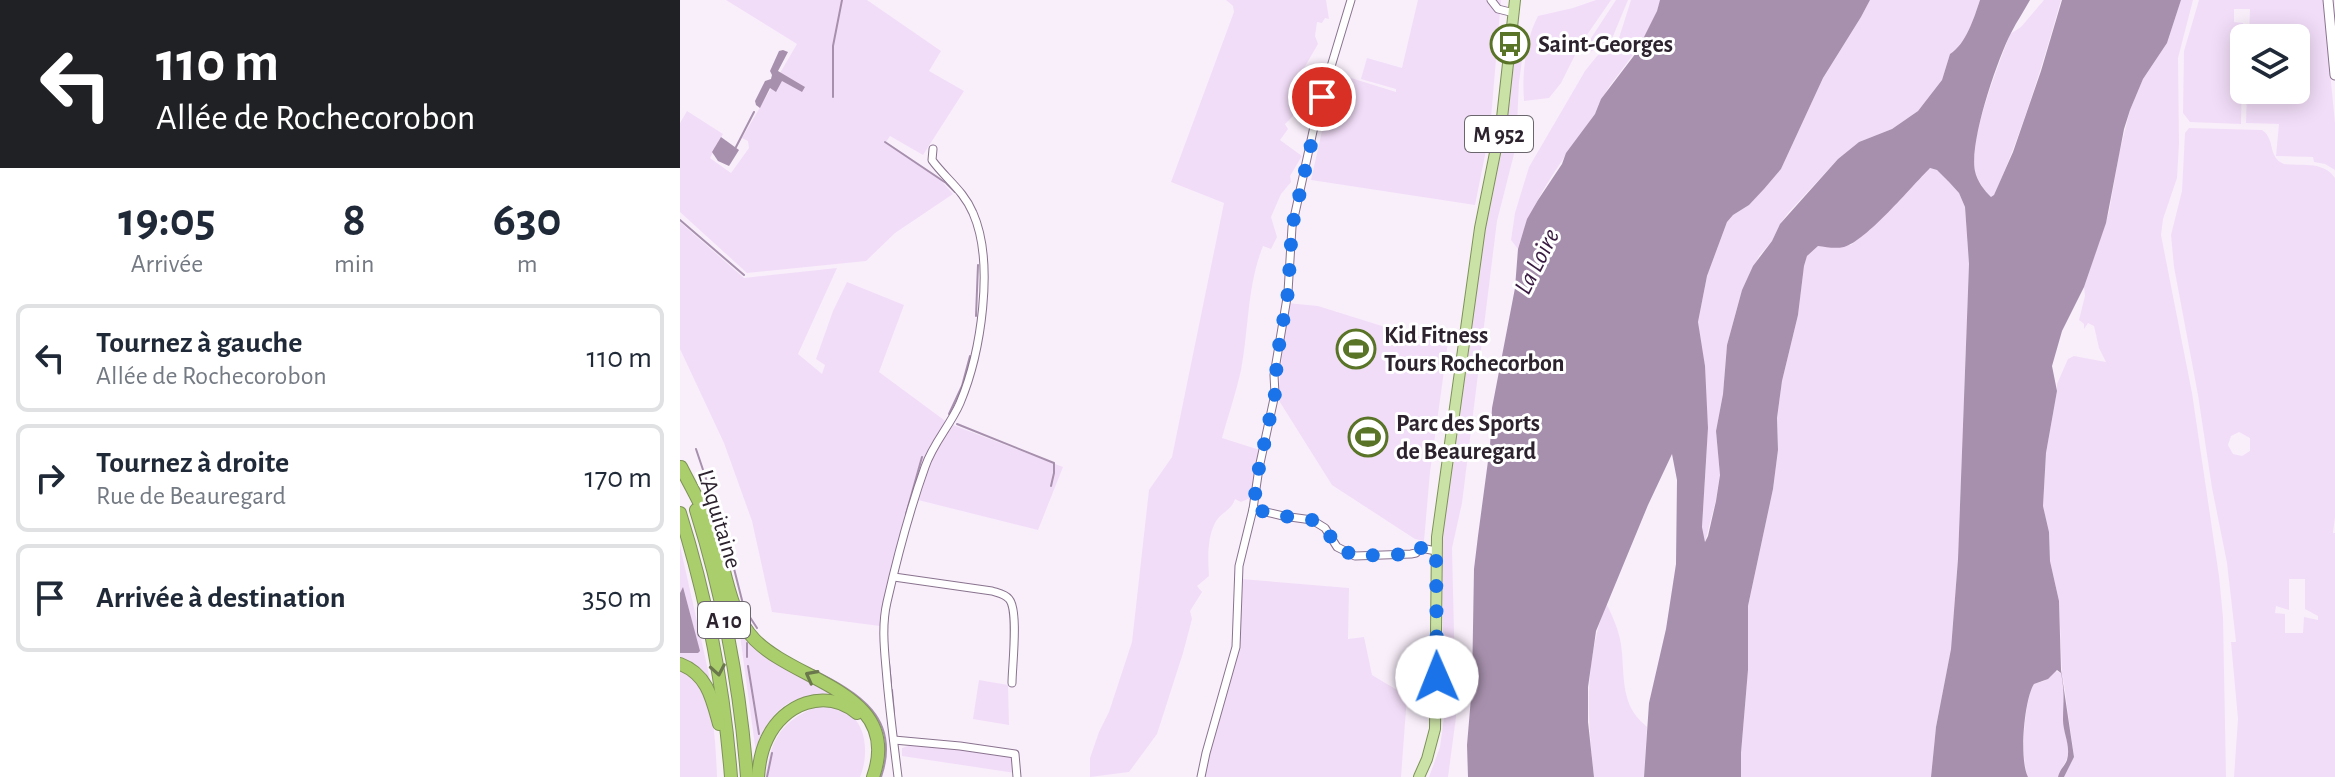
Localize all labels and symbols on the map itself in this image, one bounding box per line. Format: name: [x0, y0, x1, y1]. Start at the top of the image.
bus stop icon: Saint-Georges: [1489, 23, 1531, 65]
place label: Saint-Georges: [1538, 33, 1673, 57]
pin: [1288, 63, 1356, 131]
road number: M 952: [1465, 116, 1533, 152]
water label: La Loire: [1509, 224, 1564, 299]
place label: Kid Fitness Tours Rochecorbon: [1384, 324, 1565, 376]
sports icon: Kid Fitness Tours Rochecorbon: [1335, 328, 1377, 370]
place label: Parc des Sports de Beauregard: [1396, 412, 1540, 464]
sports icon: Parc des Sports de Beauregard: [1347, 416, 1389, 458]
street label: L'Aquitaine: [693, 467, 745, 572]
road number: A 10: [698, 602, 750, 638]
position arrow: [1395, 635, 1479, 719]
one-way arrow: [708, 663, 725, 677]
one-way arrow: [805, 671, 820, 686]

